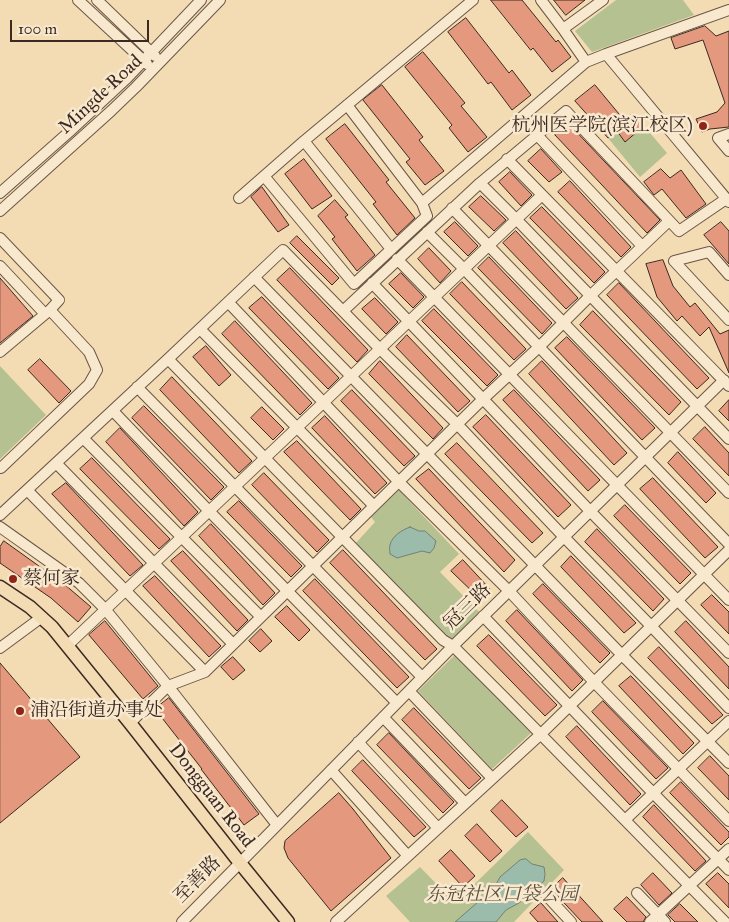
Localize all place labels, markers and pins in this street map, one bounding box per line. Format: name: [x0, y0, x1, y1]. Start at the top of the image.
place label: 杭州医学院(滨江校区): [511, 115, 693, 137]
marker: 杭州医学院(滨江校区): [697, 120, 709, 132]
place label: 蔡何家: [23, 568, 80, 590]
marker: 蔡何家: [7, 573, 19, 585]
place label: 浦沿街道办事处: [30, 700, 163, 722]
marker: 浦沿街道办事处: [14, 705, 26, 717]

